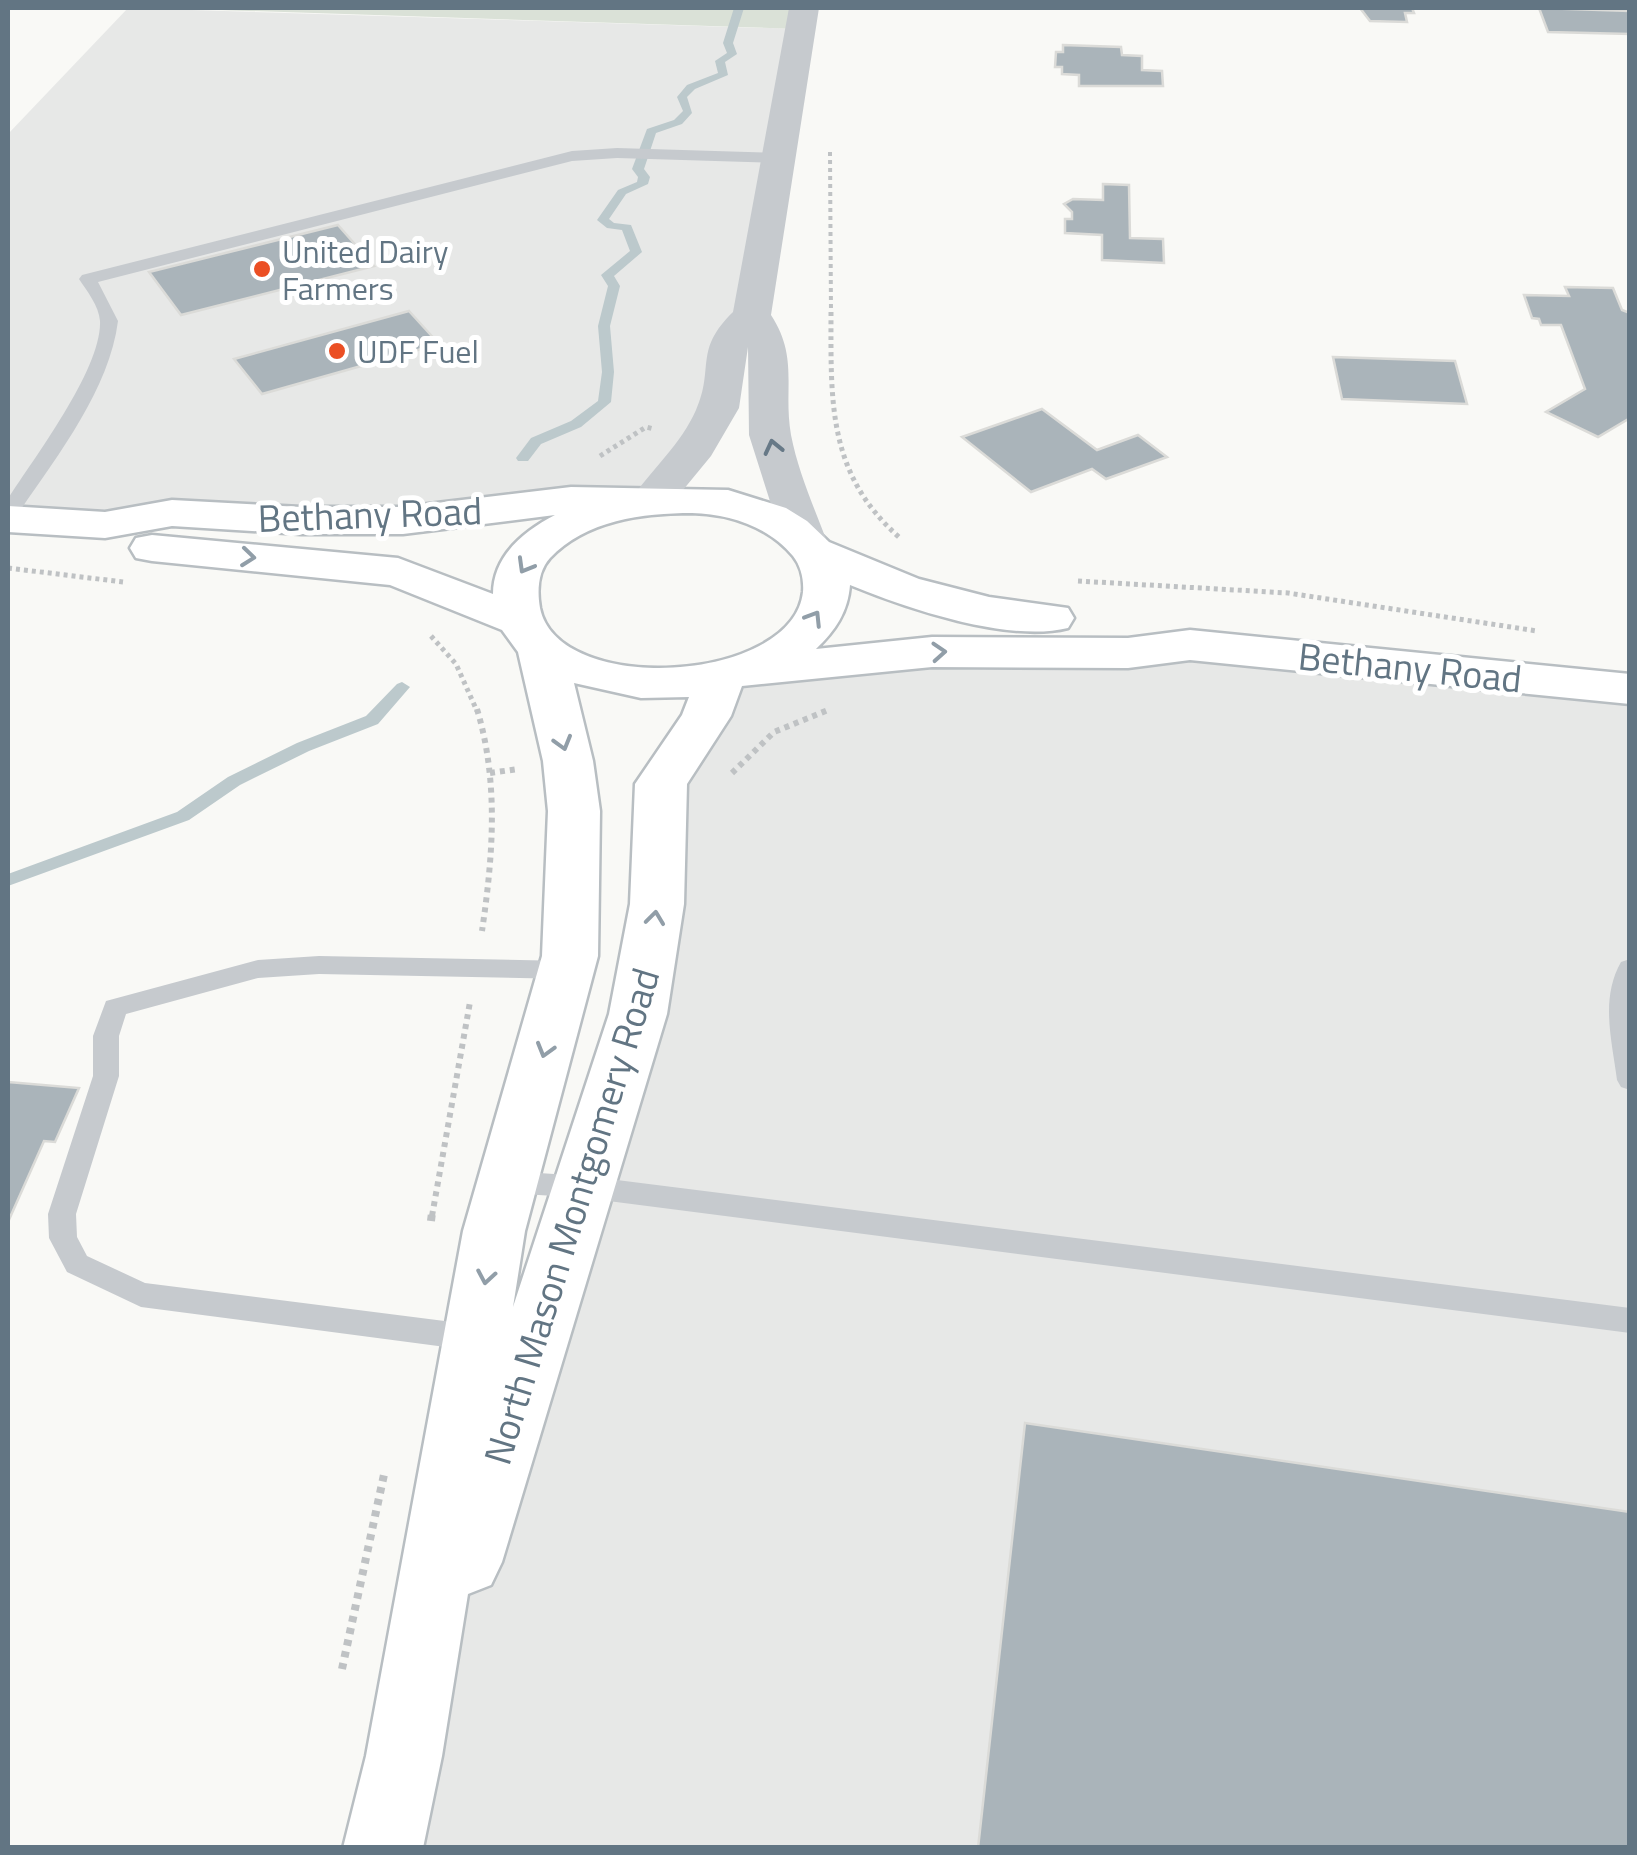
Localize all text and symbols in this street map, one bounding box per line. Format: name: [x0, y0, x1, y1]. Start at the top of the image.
place label: United Dairy Farmers: [282, 227, 448, 312]
marker: United Dairy Farmers: [251, 258, 273, 280]
place label: UDF Fuel: [357, 327, 479, 375]
marker: UDF Fuel: [326, 340, 348, 362]
one-way arrow: [764, 439, 785, 456]
street label: Bethany Road: [257, 481, 483, 547]
one-way arrow: [240, 546, 256, 568]
one-way arrow: [518, 555, 538, 573]
one-way arrow: [802, 611, 821, 629]
street label: Bethany Road: [1295, 626, 1525, 708]
one-way arrow: [932, 642, 948, 663]
one-way arrow: [551, 734, 572, 751]
one-way arrow: [644, 910, 665, 926]
street label: North Mason Montgomery Road: [468, 961, 674, 1471]
one-way arrow: [536, 1041, 557, 1058]
one-way arrow: [476, 1269, 497, 1285]

